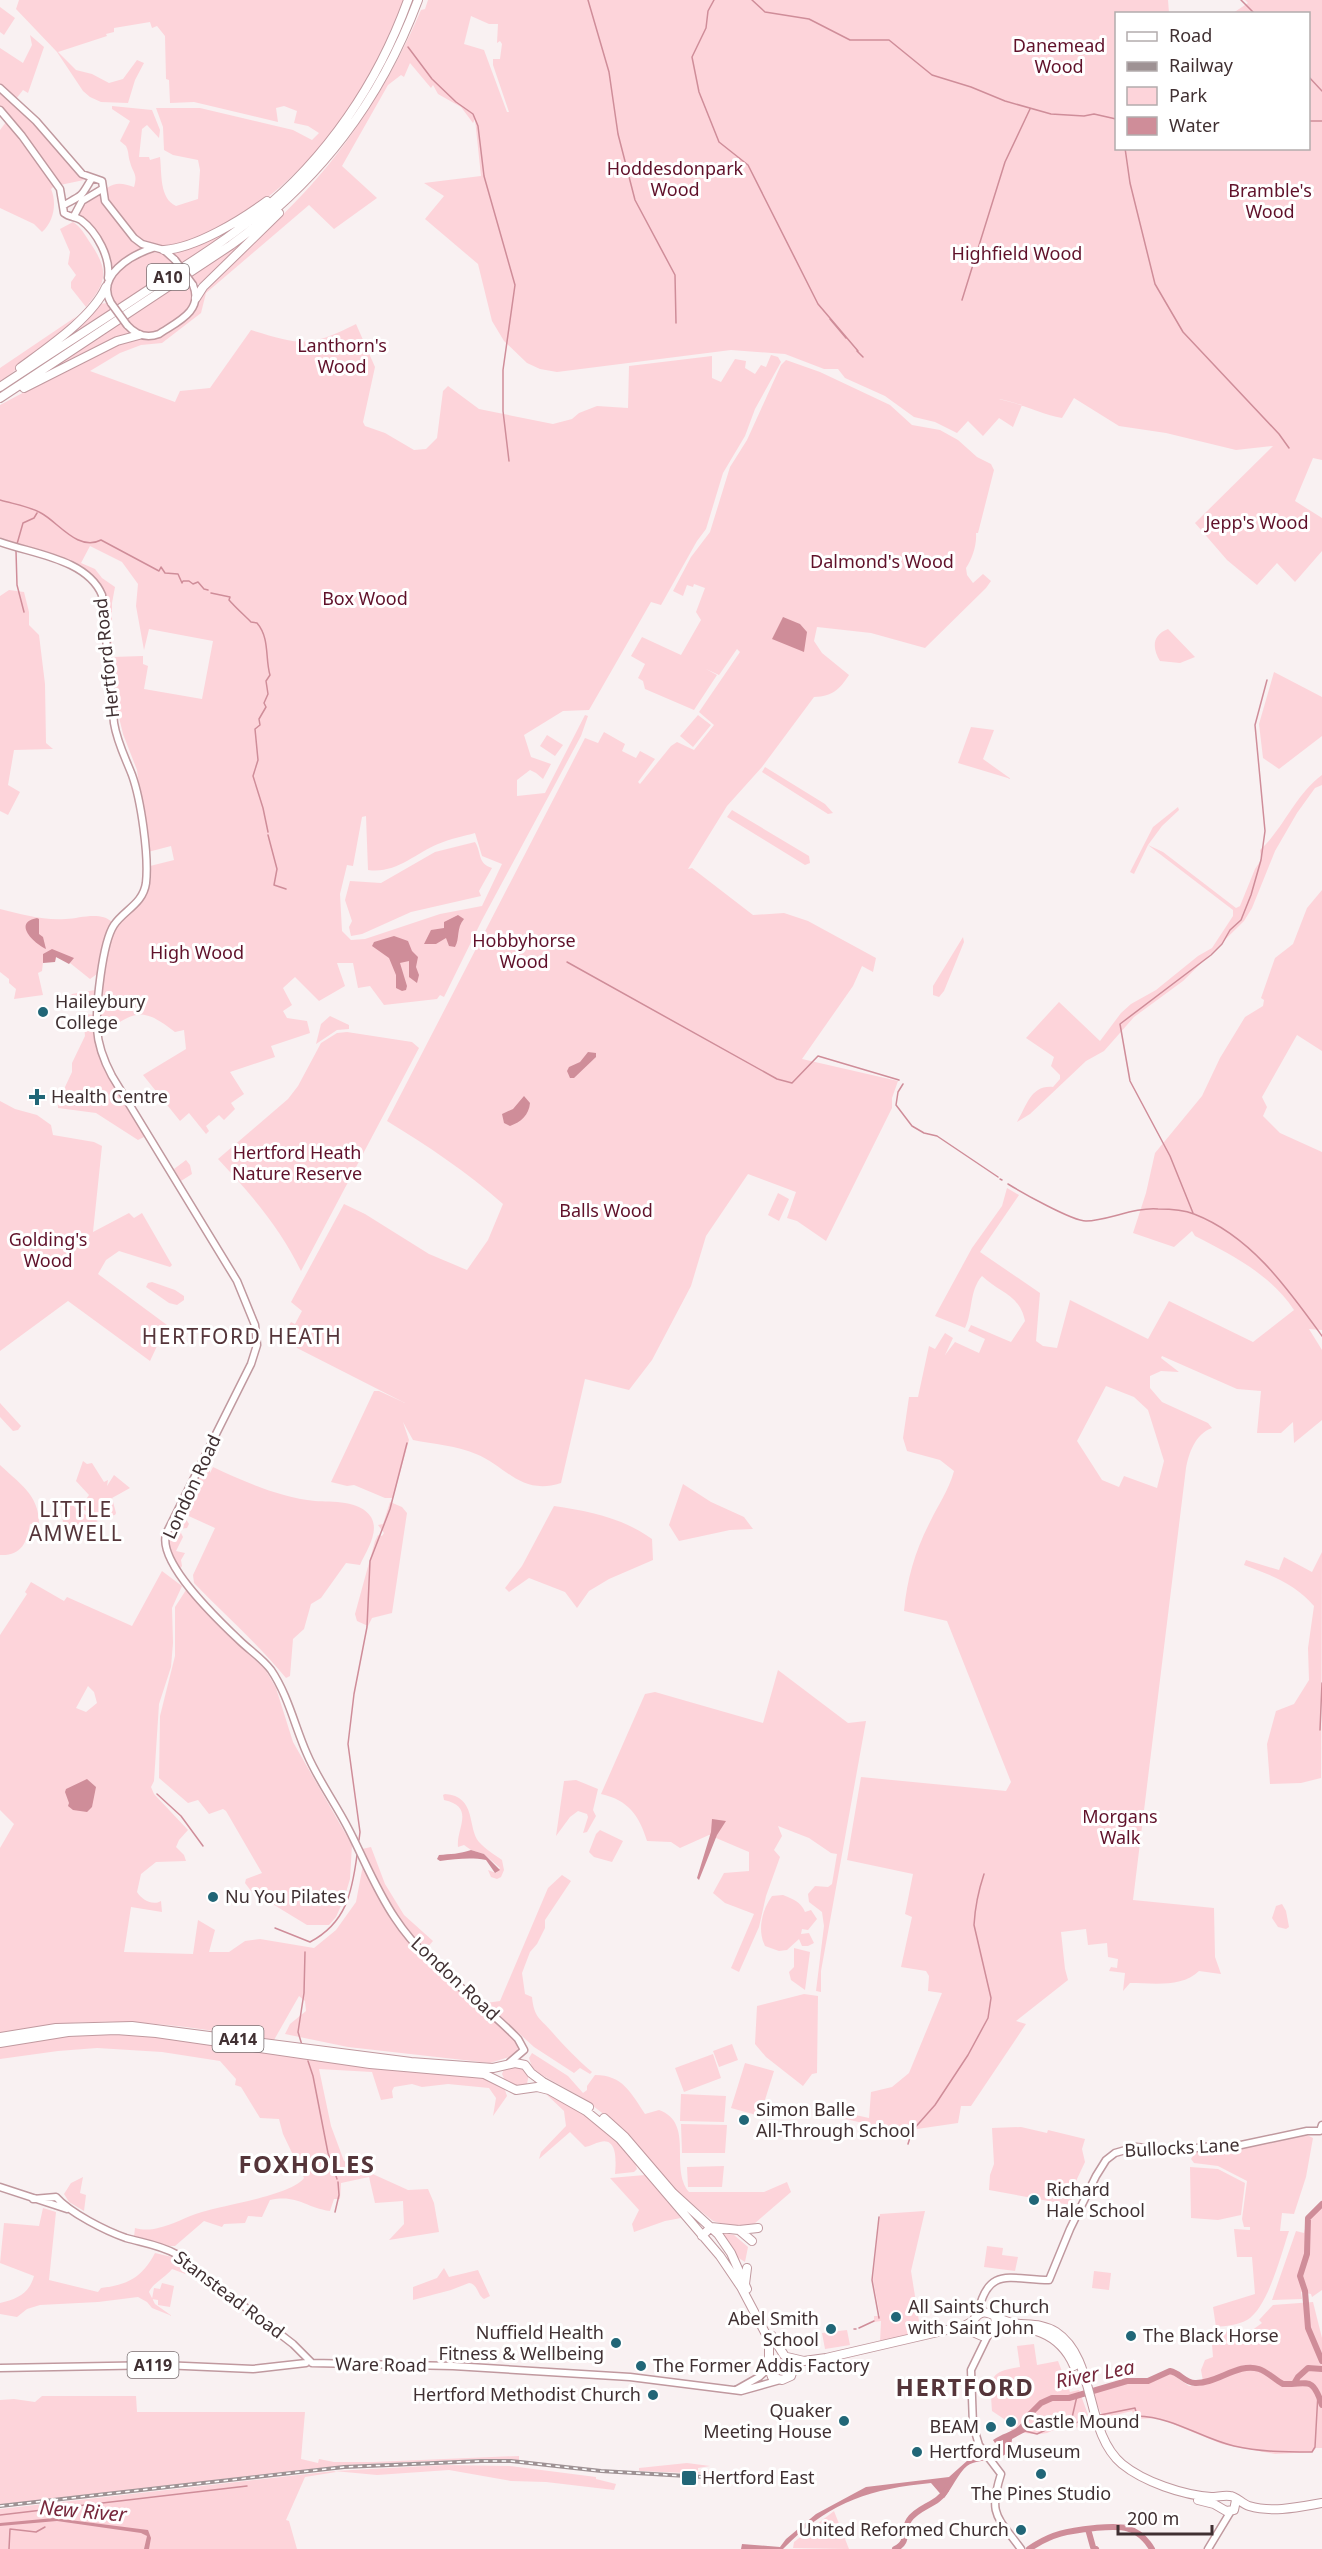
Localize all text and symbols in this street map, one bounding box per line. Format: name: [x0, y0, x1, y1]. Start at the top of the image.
legend: [1115, 12, 1310, 150]
text: Road: [1169, 23, 1212, 47]
park label: Danemead Wood: [1013, 33, 1105, 78]
text: Railway: [1169, 53, 1234, 77]
text: Park: [1169, 83, 1207, 107]
text: Water: [1169, 113, 1220, 137]
park label: Hoddesdonpark Wood: [607, 156, 744, 201]
park label: Bramble's Wood: [1228, 178, 1312, 223]
park label: Highfield Wood: [952, 241, 1082, 265]
road number: A10: [147, 264, 189, 290]
park label: Lanthorn's Wood: [297, 333, 387, 378]
park label: Jepp's Wood: [1203, 510, 1309, 534]
park label: Dalmond's Wood: [810, 549, 954, 573]
park label: Box Wood: [322, 586, 408, 610]
street label: Hertford Road: [88, 597, 124, 719]
park label: Hobbyhorse Wood: [472, 928, 576, 973]
park label: High Wood: [150, 940, 244, 964]
place label: Haileybury College: [55, 989, 146, 1034]
marker: Haileybury College: [36, 1005, 50, 1019]
place label: Health Centre: [51, 1084, 168, 1108]
marker: Health Centre: [28, 1088, 46, 1106]
park label: Hertford Heath Nature Reserve: [232, 1140, 362, 1185]
park label: Balls Wood: [559, 1198, 653, 1222]
park label: Golding's Wood: [9, 1227, 87, 1272]
district label: HERTFORD HEATH: [142, 1322, 342, 1350]
street label: London Road: [156, 1431, 226, 1543]
district label: LITTLE AMWELL: [29, 1495, 123, 1547]
park label: Morgans Walk: [1082, 1804, 1158, 1849]
place label: Nu You Pilates: [225, 1884, 346, 1908]
marker: Nu You Pilates: [206, 1890, 220, 1904]
street label: London Road: [406, 1931, 505, 2025]
road number: A414: [212, 2026, 264, 2052]
place label: Simon Balle All-Through School: [756, 2097, 915, 2142]
marker: Simon Balle All-Through School: [737, 2113, 751, 2127]
street label: Bullocks Lane: [1124, 2132, 1240, 2162]
district label: FOXHOLES: [238, 2147, 376, 2180]
place label: Richard Hale School: [1046, 2177, 1145, 2222]
marker: Richard Hale School: [1027, 2193, 1041, 2207]
street label: Stanstead Road: [170, 2245, 290, 2344]
place label: All Saints Church with Saint John: [908, 2294, 1049, 2339]
place label: Abel Smith School: [728, 2306, 819, 2351]
marker: All Saints Church with Saint John: [889, 2310, 903, 2324]
place label: Nuffield Health Fitness & Wellbeing: [439, 2320, 604, 2365]
marker: Abel Smith School: [824, 2322, 838, 2336]
place label: The Black Horse: [1143, 2323, 1279, 2347]
marker: The Black Horse: [1124, 2329, 1138, 2343]
marker: Nuffield Health Fitness & Wellbeing: [609, 2336, 623, 2350]
street label: Ware Road: [335, 2351, 427, 2377]
road number: A119: [128, 2352, 178, 2378]
place label: The Former Addis Factory: [653, 2353, 870, 2377]
water label: River Lea: [1053, 2353, 1137, 2394]
marker: The Former Addis Factory: [634, 2359, 648, 2373]
district label: HERTFORD: [896, 2370, 1034, 2403]
place label: Hertford Methodist Church: [413, 2382, 641, 2406]
marker: Hertford Methodist Church: [646, 2388, 660, 2402]
place label: Quaker Meeting House: [703, 2398, 833, 2443]
place label: Castle Mound: [1023, 2409, 1140, 2433]
marker: Quaker Meeting House: [837, 2414, 851, 2428]
place label: BEAM: [929, 2414, 979, 2438]
marker: Castle Mound: [1004, 2415, 1018, 2429]
marker: BEAM: [984, 2420, 998, 2434]
place label: Hertford Museum: [929, 2439, 1081, 2463]
marker: Hertford Museum: [910, 2445, 924, 2459]
place label: Hertford East: [702, 2465, 815, 2489]
marker: The Pines Studio: [1034, 2467, 1048, 2481]
marker: Hertford East: [680, 2469, 698, 2487]
place label: The Pines Studio: [971, 2481, 1111, 2505]
water label: New River: [38, 2493, 129, 2528]
scale bar: [1118, 2498, 1212, 2536]
text: 200 m: [1127, 2506, 1179, 2530]
place label: United Reformed Church: [799, 2517, 1009, 2541]
marker: United Reformed Church: [1014, 2523, 1028, 2537]

